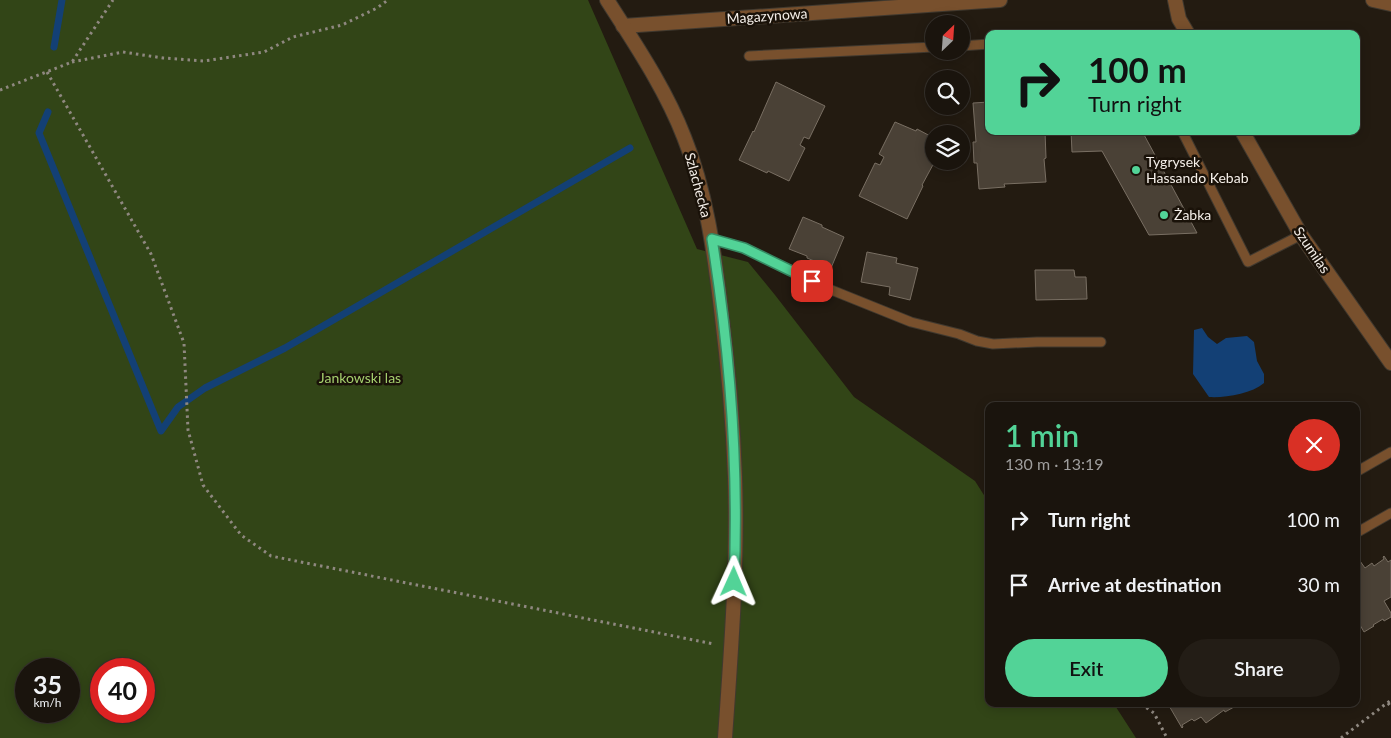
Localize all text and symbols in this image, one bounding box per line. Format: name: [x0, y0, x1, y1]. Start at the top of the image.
street label: Magazynowa: [726, 4, 808, 27]
north arrow: [925, 15, 970, 60]
map controls: [925, 15, 970, 170]
text: 100 m: [1088, 48, 1187, 90]
icon: right: [1005, 50, 1070, 115]
button: search: [925, 70, 970, 115]
text: Turn right: [1088, 90, 1182, 117]
button: layers: [925, 125, 970, 170]
street label: Szlachecka: [682, 151, 715, 219]
place label: Tygrysek Hassando Kebab: [1146, 153, 1249, 186]
marker: Tygrysek Hassando Kebab: [1130, 164, 1142, 176]
place label: Żabka: [1174, 206, 1211, 223]
marker: Żabka: [1158, 209, 1170, 221]
street label: Szumilas: [1291, 223, 1334, 276]
pin: [791, 260, 833, 302]
icon: arrive: [798, 267, 826, 295]
park label: Jankowski las: [319, 369, 401, 386]
text: 1 min: [1005, 417, 1079, 453]
button: close: [1288, 419, 1340, 471]
text: 130 m · 13:19: [1005, 454, 1104, 473]
icon: right: [1005, 506, 1033, 534]
text: Turn right: [1048, 508, 1130, 531]
text: 100 m: [1286, 508, 1340, 531]
position arrow: [707, 555, 759, 607]
icon: arrive: [1005, 571, 1033, 599]
text: Arrive at destination: [1048, 573, 1221, 596]
text: 30 m: [1297, 573, 1340, 596]
button: Exit: [1005, 639, 1168, 697]
button: Share: [1178, 639, 1340, 697]
speed limit sign: 40: [90, 658, 155, 723]
text: 35: [33, 669, 62, 699]
text: km/h: [33, 695, 62, 710]

